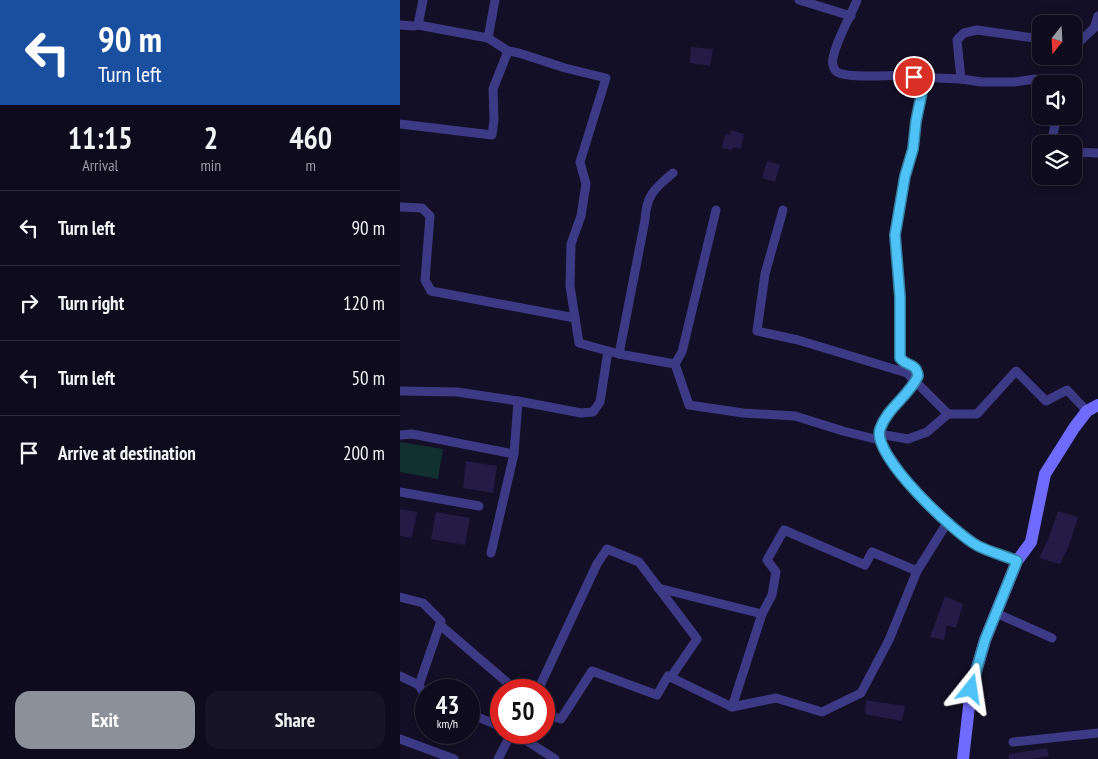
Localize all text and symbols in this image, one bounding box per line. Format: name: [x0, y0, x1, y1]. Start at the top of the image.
north arrow: [1032, 15, 1082, 65]
map controls: [1032, 15, 1082, 185]
text: 90 m: [98, 16, 162, 62]
icon: left: [15, 20, 80, 85]
pin: [893, 56, 935, 98]
text: Turn left: [98, 60, 162, 88]
icon: arrive: [900, 63, 928, 91]
button: sound: [1032, 75, 1082, 125]
text: 11:15: [68, 118, 133, 157]
text: 2: [204, 118, 218, 157]
text: 460: [289, 118, 332, 157]
button: layers: [1032, 135, 1082, 185]
text: Arrival: [82, 155, 118, 175]
text: min: [200, 155, 221, 175]
text: m: [305, 155, 316, 175]
icon: left: [15, 214, 43, 242]
text: Turn left: [58, 216, 115, 240]
text: 90 m: [352, 216, 385, 240]
icon: right: [15, 289, 43, 317]
text: Turn right: [58, 291, 124, 315]
text: 120 m: [343, 291, 385, 315]
icon: left: [15, 364, 43, 392]
text: Turn left: [58, 366, 115, 390]
text: 50 m: [352, 366, 385, 390]
icon: arrive: [15, 439, 43, 467]
text: Arrive at destination: [58, 441, 196, 465]
text: 200 m: [343, 441, 385, 465]
position arrow: [944, 662, 996, 714]
speed limit sign: 50: [490, 679, 555, 744]
text: 43: [436, 689, 459, 721]
button: Exit: [15, 691, 195, 749]
button: Share: [205, 691, 385, 749]
text: km/h: [437, 716, 458, 731]

